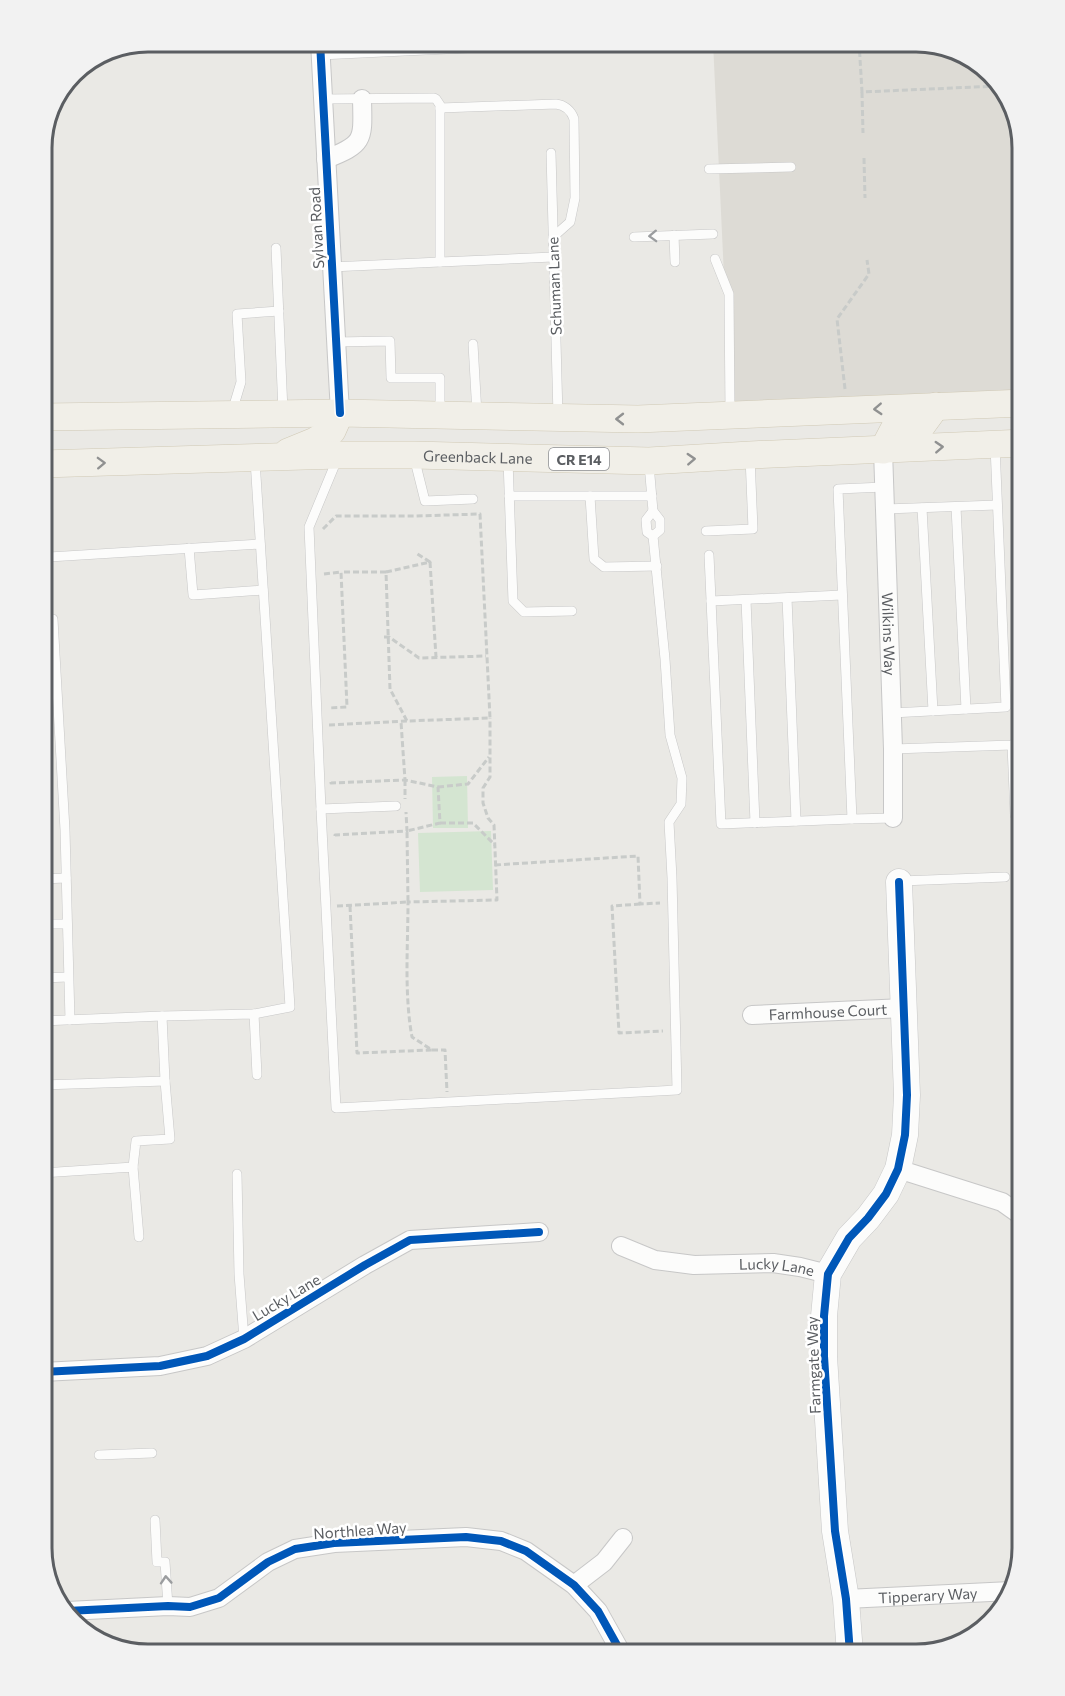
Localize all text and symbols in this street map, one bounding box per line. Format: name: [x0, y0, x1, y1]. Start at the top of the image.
street label: Sylvan Road: [305, 187, 327, 269]
one-way arrow: [648, 229, 657, 242]
street label: Schuman Lane: [543, 236, 565, 336]
one-way arrow: [873, 403, 882, 416]
one-way arrow: [616, 413, 625, 425]
one-way arrow: [934, 441, 943, 454]
street label: Greenback Lane: [423, 446, 533, 467]
road number: CR E14: [549, 448, 609, 470]
one-way arrow: [686, 452, 695, 465]
one-way arrow: [96, 456, 105, 469]
street label: Wilkins Way: [879, 592, 900, 676]
street label: Farmhouse Court: [768, 1000, 888, 1023]
street label: Lucky Lane: [739, 1254, 816, 1279]
street label: Lucky Lane: [249, 1270, 323, 1324]
street label: Farmgate Way: [802, 1316, 824, 1414]
street label: Northlea Way: [313, 1518, 407, 1542]
one-way arrow: [160, 1576, 173, 1585]
street label: Tipperary Way: [878, 1584, 978, 1606]

